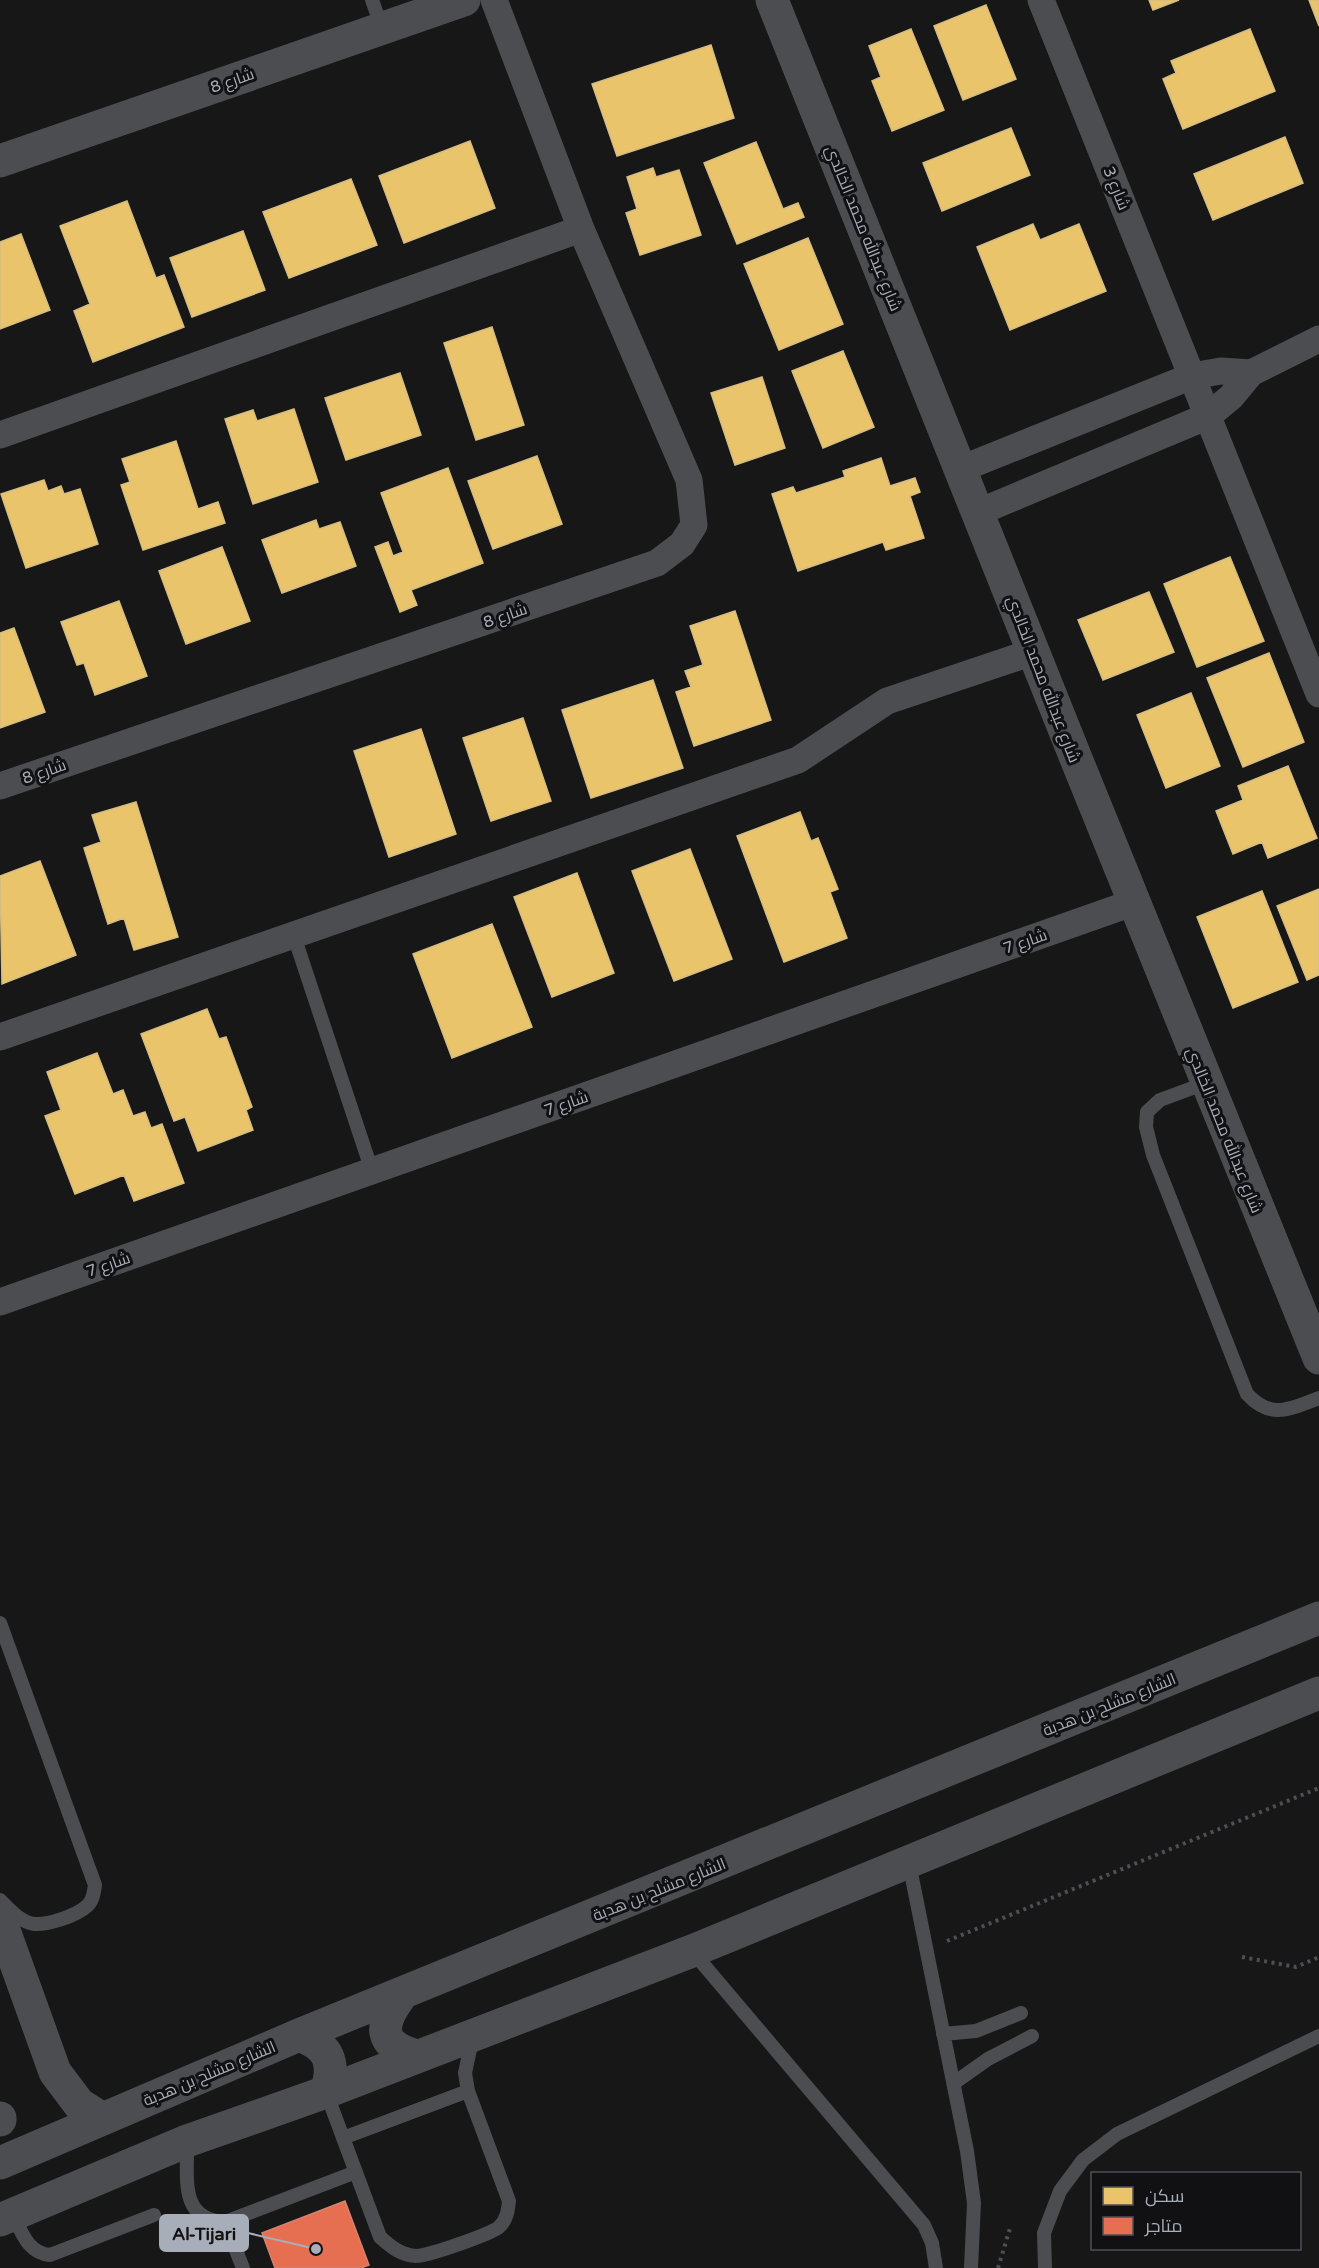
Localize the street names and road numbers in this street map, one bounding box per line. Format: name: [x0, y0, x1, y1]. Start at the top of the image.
street label: شارع 8: [208, 64, 257, 99]
street label: شارع عبدالله محمد الخالدي: [818, 142, 906, 315]
street label: شارع 3: [1097, 164, 1134, 213]
street label: شارع عبدالله محمد الخالدي: [999, 593, 1085, 767]
street label: شارع 8: [481, 599, 530, 634]
street label: شارع 8: [20, 755, 69, 790]
street label: شارع 7: [1001, 925, 1050, 960]
street label: شارع عبدالله محمد الخالدي: [1179, 1044, 1267, 1217]
street label: شارع 7: [542, 1087, 591, 1122]
street label: شارع 7: [84, 1248, 133, 1283]
street label: الشارع مشلح بن هدبة: [1040, 1669, 1179, 1742]
street label: الشارع مشلح بن هدبة: [590, 1854, 729, 1927]
street label: الشارع مشلح بن هدبة: [140, 2037, 279, 2112]

